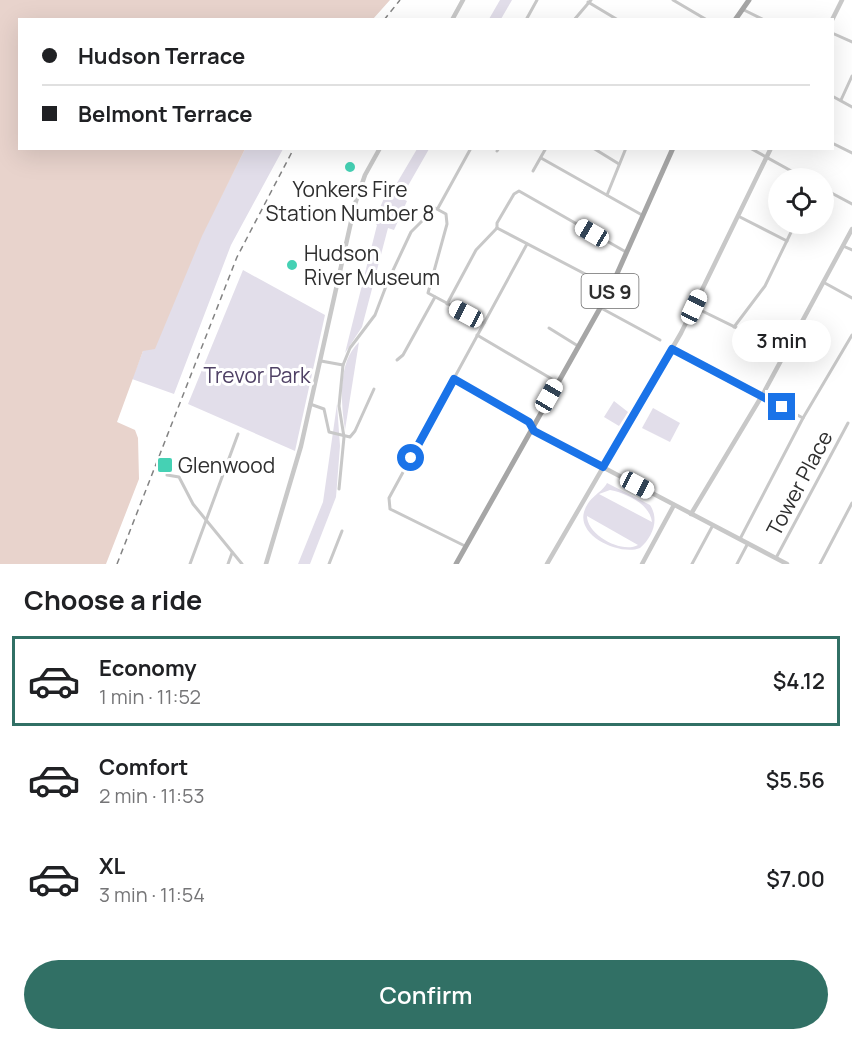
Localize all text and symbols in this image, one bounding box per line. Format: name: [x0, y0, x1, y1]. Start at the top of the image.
text: Hudson Terrace: [78, 41, 245, 71]
text: Belmont Terrace: [78, 99, 253, 129]
marker: Yonkers Fire Station Number 8: [343, 160, 357, 174]
map controls: [768, 168, 834, 234]
button: locate: [768, 168, 834, 234]
place label: Yonkers Fire Station Number 8: [266, 175, 434, 227]
car: [572, 216, 612, 250]
place label: Hudson River Museum: [304, 239, 440, 291]
marker: Hudson River Museum: [285, 258, 299, 272]
road number: US 9: [582, 274, 638, 308]
car: [678, 287, 710, 327]
car: [446, 298, 486, 330]
callout: 3 min: [732, 320, 832, 362]
text: 3 min: [756, 327, 807, 354]
park label: Trevor Park: [204, 361, 311, 389]
car: [532, 376, 566, 416]
route end: [768, 393, 795, 420]
street label: Tower Place: [760, 425, 838, 541]
route start: [397, 444, 424, 471]
place label: Glenwood: [178, 451, 275, 479]
marker: Glenwood: [156, 456, 174, 474]
car: [617, 469, 657, 501]
text: Choose a ride: [24, 581, 202, 618]
text: Economy: [99, 653, 197, 683]
icon: car: [27, 654, 81, 708]
text: $4.12: [773, 666, 825, 696]
text: 1 min · 11:52: [99, 683, 201, 710]
text: Comfort: [99, 752, 188, 782]
icon: car: [27, 753, 81, 807]
text: $5.56: [766, 765, 825, 795]
text: 2 min · 11:53: [99, 782, 205, 809]
text: XL: [99, 851, 125, 881]
icon: car: [27, 852, 81, 906]
text: $7.00: [766, 864, 825, 894]
text: 3 min · 11:54: [99, 881, 205, 908]
button: Confirm: [24, 960, 828, 1029]

